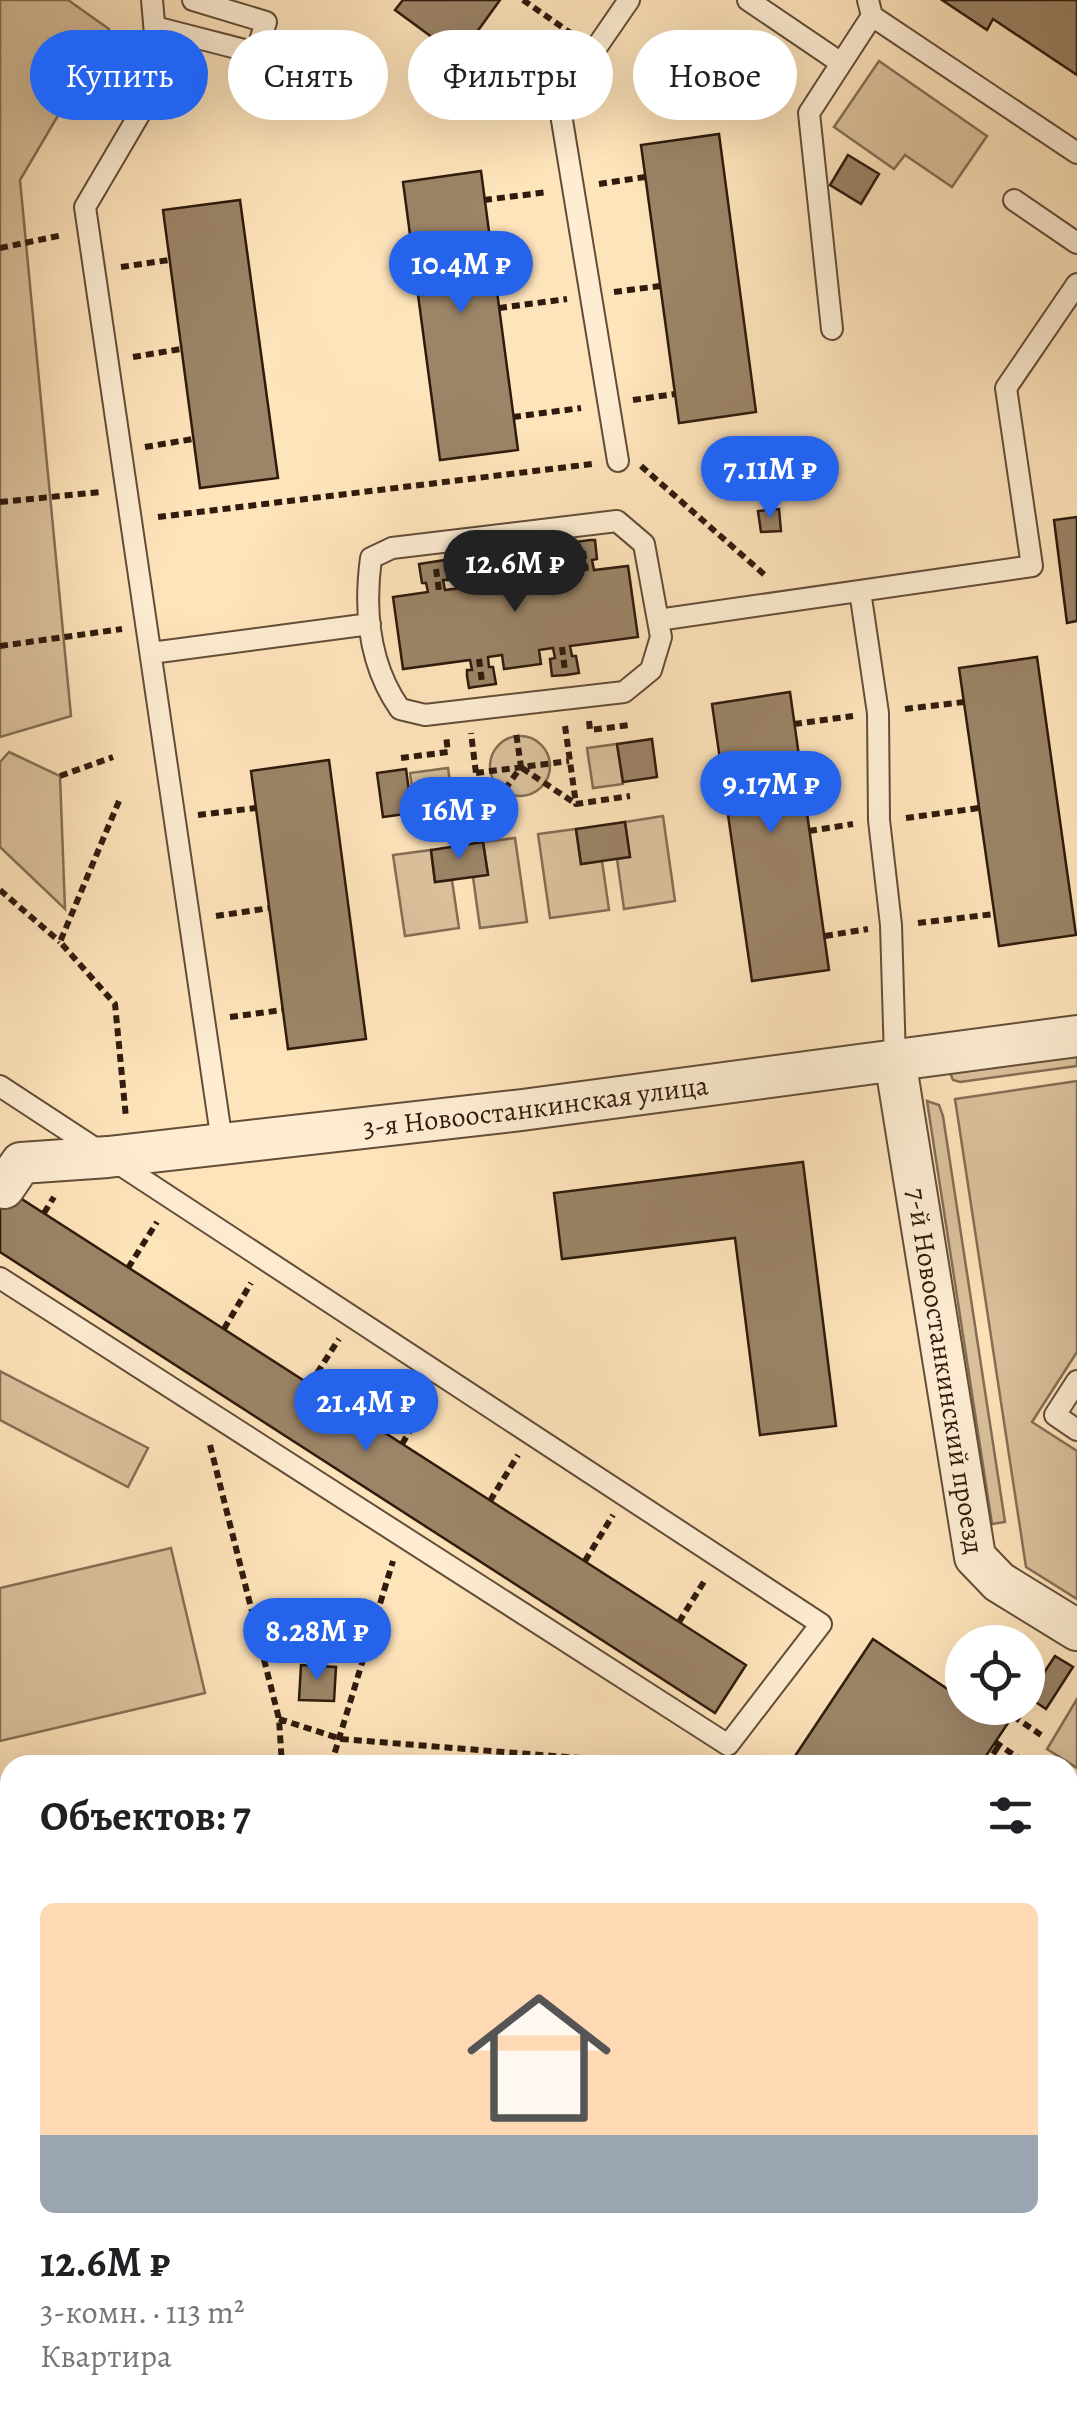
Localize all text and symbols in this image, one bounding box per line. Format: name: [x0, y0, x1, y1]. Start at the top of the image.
chip: Купить: [30, 30, 208, 120]
chip: Снять: [228, 30, 388, 120]
chip: Фильтры: [408, 30, 613, 120]
chip: Новое: [633, 30, 797, 120]
pin: 10.4M ₽: [369, 231, 553, 316]
text: 10.4M ₽: [411, 241, 511, 285]
pin: 7.11M ₽: [678, 436, 862, 521]
text: 7.11M ₽: [723, 446, 817, 490]
pin: 12.6M ₽: [423, 530, 607, 615]
text: 12.6M ₽: [465, 540, 565, 584]
pin: 9.17M ₽: [679, 751, 863, 836]
text: 9.17M ₽: [722, 761, 820, 805]
pin: 16M ₽: [389, 777, 529, 862]
text: 16M ₽: [421, 787, 497, 831]
street label: 3-я Новоостанкинская улица: [361, 1066, 711, 1147]
street label: 7-й Новоостанкинский проезд: [897, 1185, 993, 1557]
pin: 21.4M ₽: [274, 1369, 458, 1454]
text: 21.4M ₽: [316, 1379, 416, 1423]
pin: 8.28M ₽: [225, 1598, 409, 1683]
text: 8.28M ₽: [265, 1608, 369, 1652]
map controls: [945, 1625, 1045, 1725]
button: locate: [945, 1625, 1045, 1725]
text: Объектов: 7: [40, 1787, 251, 1844]
icon: filters: [983, 1788, 1038, 1843]
icon: home: [449, 1968, 629, 2148]
text: 12.6M ₽: [40, 2233, 170, 2290]
text: 3-комн. · 113 m²: [40, 2290, 245, 2334]
text: Квартира: [40, 2334, 172, 2378]

